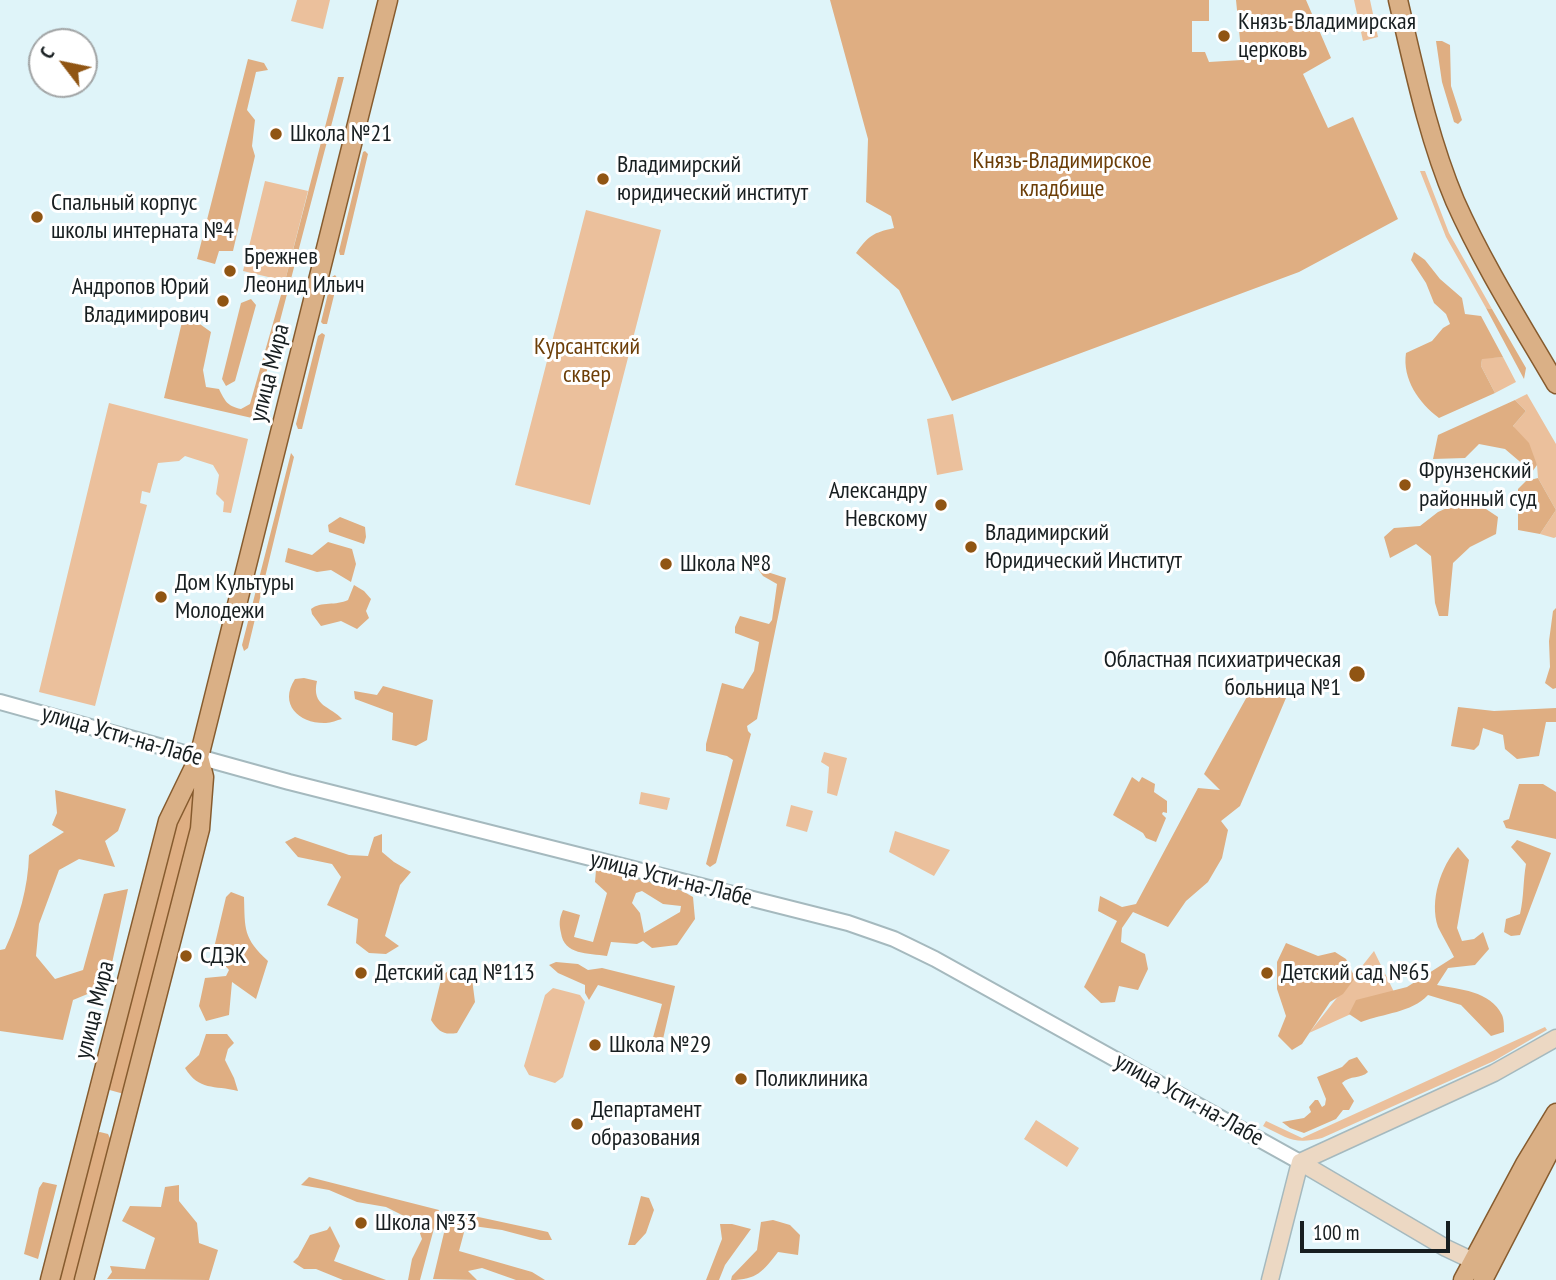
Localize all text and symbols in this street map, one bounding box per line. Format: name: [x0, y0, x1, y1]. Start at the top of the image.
place label: Князь-Владимирская церковь: [1238, 8, 1416, 64]
north arrow: [28, 28, 98, 98]
marker: Князь-Владимирская церковь: [1216, 28, 1232, 44]
text: С: [34, 43, 59, 63]
place label: Школа №21: [290, 120, 392, 148]
marker: Школа №21: [268, 126, 284, 142]
park label: Князь-Владимирское кладбище: [972, 147, 1152, 203]
place label: Владимирский юридический институт: [617, 151, 808, 207]
marker: Владимирский юридический институт: [595, 171, 611, 187]
place label: Cпальный корпус школы интерната №4: [51, 189, 234, 245]
marker: Cпальный корпус школы интерната №4: [29, 209, 45, 225]
place label: Брежнев Леонид Ильич: [244, 243, 365, 299]
marker: Брежнев Леонид Ильич: [222, 263, 238, 279]
place label: Андропов Юрий Владимирович: [72, 273, 209, 329]
marker: Андропов Юрий Владимирович: [215, 293, 231, 309]
street label: улица Мира: [244, 321, 296, 425]
park label: Курсантский сквер: [534, 333, 640, 389]
place label: Фрунзенский районный суд: [1419, 457, 1537, 513]
place label: Александру Невскому: [829, 477, 927, 533]
marker: Фрунзенский районный суд: [1397, 477, 1413, 493]
marker: Александру Невскому: [933, 497, 949, 513]
place label: Владимирский Юридический Институт: [985, 519, 1182, 575]
marker: Владимирский Юридический Институт: [963, 539, 979, 555]
place label: Школа №8: [680, 550, 771, 578]
marker: Школа №8: [658, 556, 674, 572]
place label: Дом Культуры Молодежи: [175, 569, 294, 625]
marker: Дом Культуры Молодежи: [153, 589, 169, 605]
place label: Областная психиатрическая больница №1: [1104, 646, 1341, 702]
marker: Областная психиатрическая больница №1: [1347, 664, 1367, 684]
street label: улица Усти-на-Лабе: [38, 699, 206, 773]
street label: улица Усти-на-Лабе: [587, 845, 755, 913]
place label: СДЭК: [200, 942, 247, 970]
marker: СДЭК: [178, 948, 194, 964]
street label: улица Мира: [69, 958, 121, 1062]
place label: Детский сад №113: [375, 959, 535, 987]
place label: Детский сад №65: [1281, 959, 1430, 987]
marker: Детский сад №113: [353, 965, 369, 981]
marker: Детский сад №65: [1259, 965, 1275, 981]
place label: Школа №29: [609, 1031, 711, 1059]
marker: Школа №29: [587, 1037, 603, 1053]
street label: улица Усти-на-Лабе: [1109, 1047, 1269, 1153]
place label: Поликлиника: [755, 1065, 868, 1093]
marker: Поликлиника: [733, 1071, 749, 1087]
place label: Департамент образования: [591, 1096, 701, 1152]
marker: Департамент образования: [569, 1116, 585, 1132]
scale bar: [1304, 1206, 1454, 1250]
place label: Школа №33: [375, 1209, 477, 1237]
marker: Школа №33: [353, 1215, 369, 1231]
text: 100 m: [1313, 1219, 1359, 1246]

